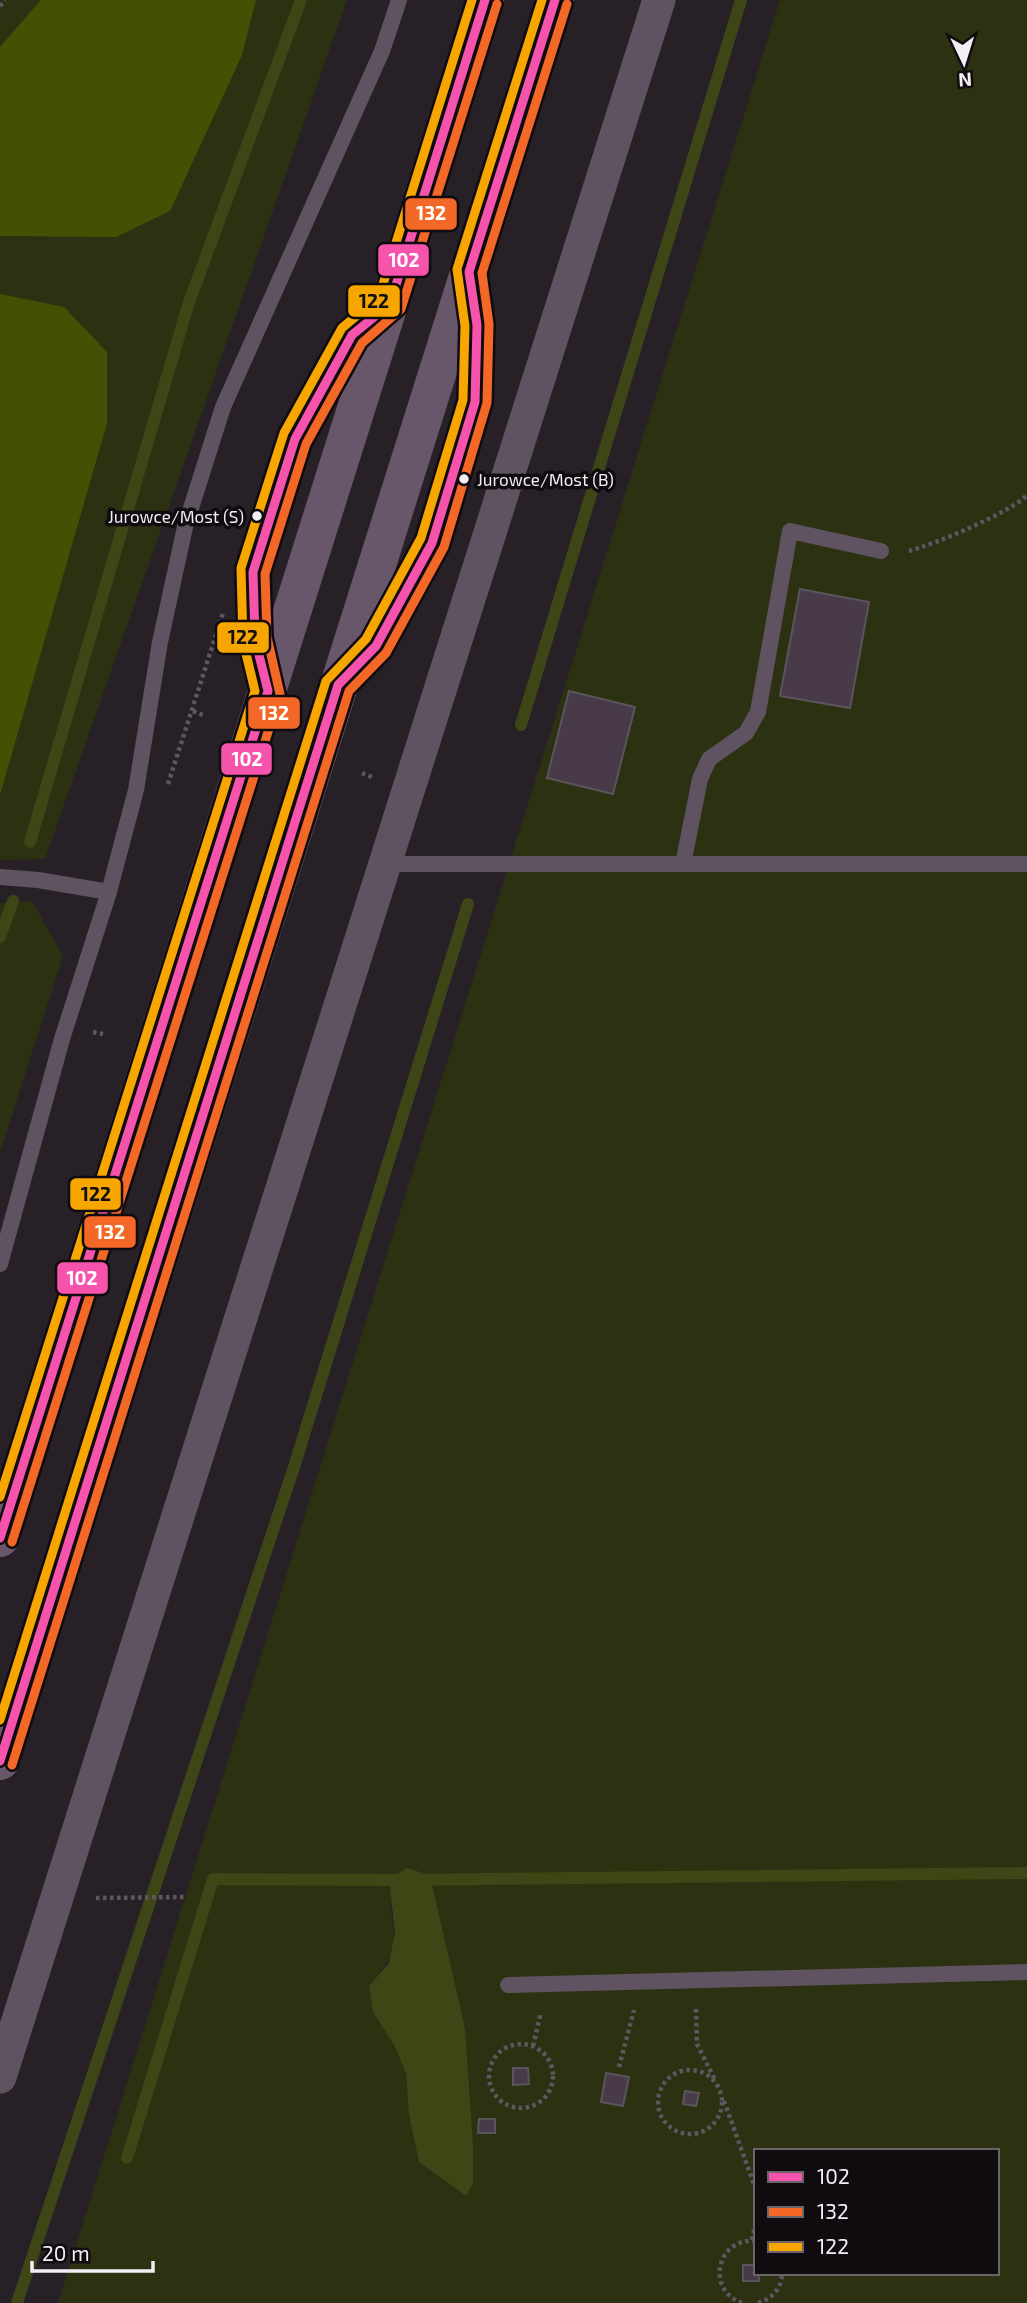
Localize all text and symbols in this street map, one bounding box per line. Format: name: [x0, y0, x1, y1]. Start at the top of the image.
north arrow: [929, 28, 999, 98]
text: N: [958, 69, 973, 92]
line badge: 132: [404, 197, 458, 231]
text: 132: [416, 201, 446, 224]
line badge: 102: [377, 243, 430, 277]
text: 102: [388, 248, 420, 271]
line badge: 122: [347, 284, 401, 318]
text: 122: [359, 289, 389, 312]
place label: Jurowce/Most (B): [477, 469, 614, 489]
marker: Jurowce/Most (B): [457, 472, 471, 486]
place label: Jurowce/Most (S): [108, 506, 244, 526]
marker: Jurowce/Most (S): [250, 509, 264, 523]
line badge: 122: [216, 621, 270, 654]
text: 122: [228, 625, 258, 648]
line badge: 132: [247, 696, 301, 730]
text: 132: [259, 701, 289, 724]
line badge: 102: [220, 742, 273, 776]
text: 102: [231, 747, 263, 770]
line badge: 122: [69, 1177, 122, 1211]
text: 122: [81, 1182, 111, 1205]
line badge: 132: [83, 1215, 137, 1249]
text: 132: [95, 1220, 125, 1243]
line badge: 102: [56, 1261, 109, 1295]
text: 102: [66, 1266, 98, 1289]
legend: [754, 2149, 999, 2275]
text: 102: [817, 2163, 850, 2188]
text: 132: [817, 2198, 849, 2223]
scale bar: [32, 2230, 152, 2274]
text: 122: [817, 2233, 849, 2258]
text: 20 m: [42, 2240, 90, 2265]

